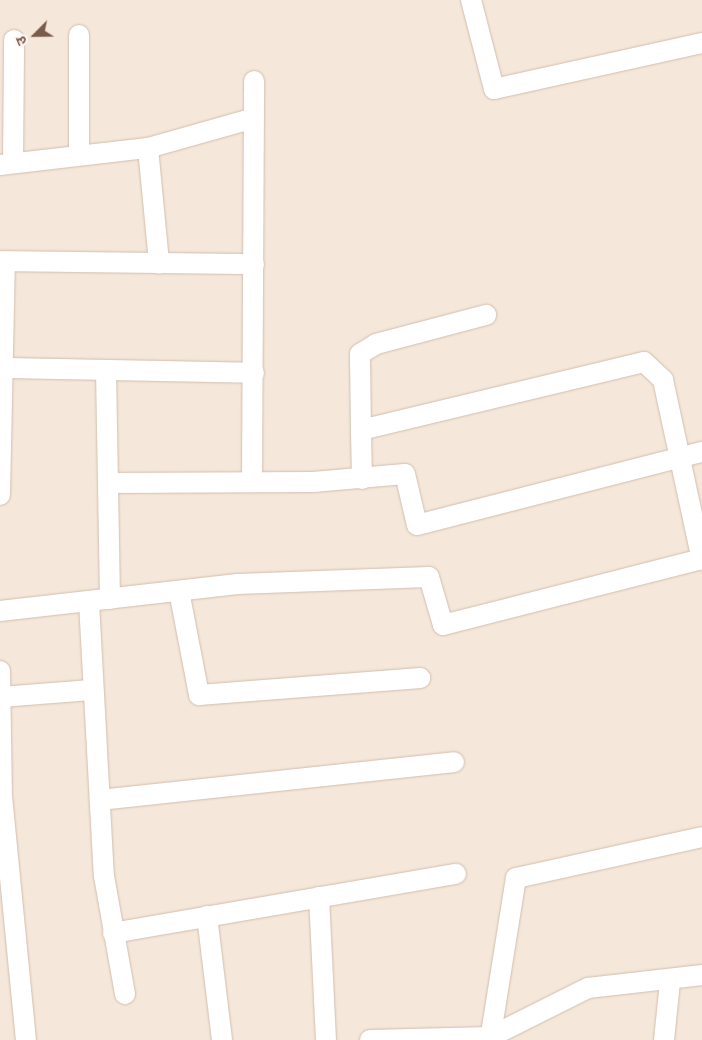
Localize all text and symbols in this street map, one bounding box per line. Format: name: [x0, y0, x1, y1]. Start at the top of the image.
north arrow: [10, 10, 60, 60]
text: उ: [11, 34, 30, 48]

